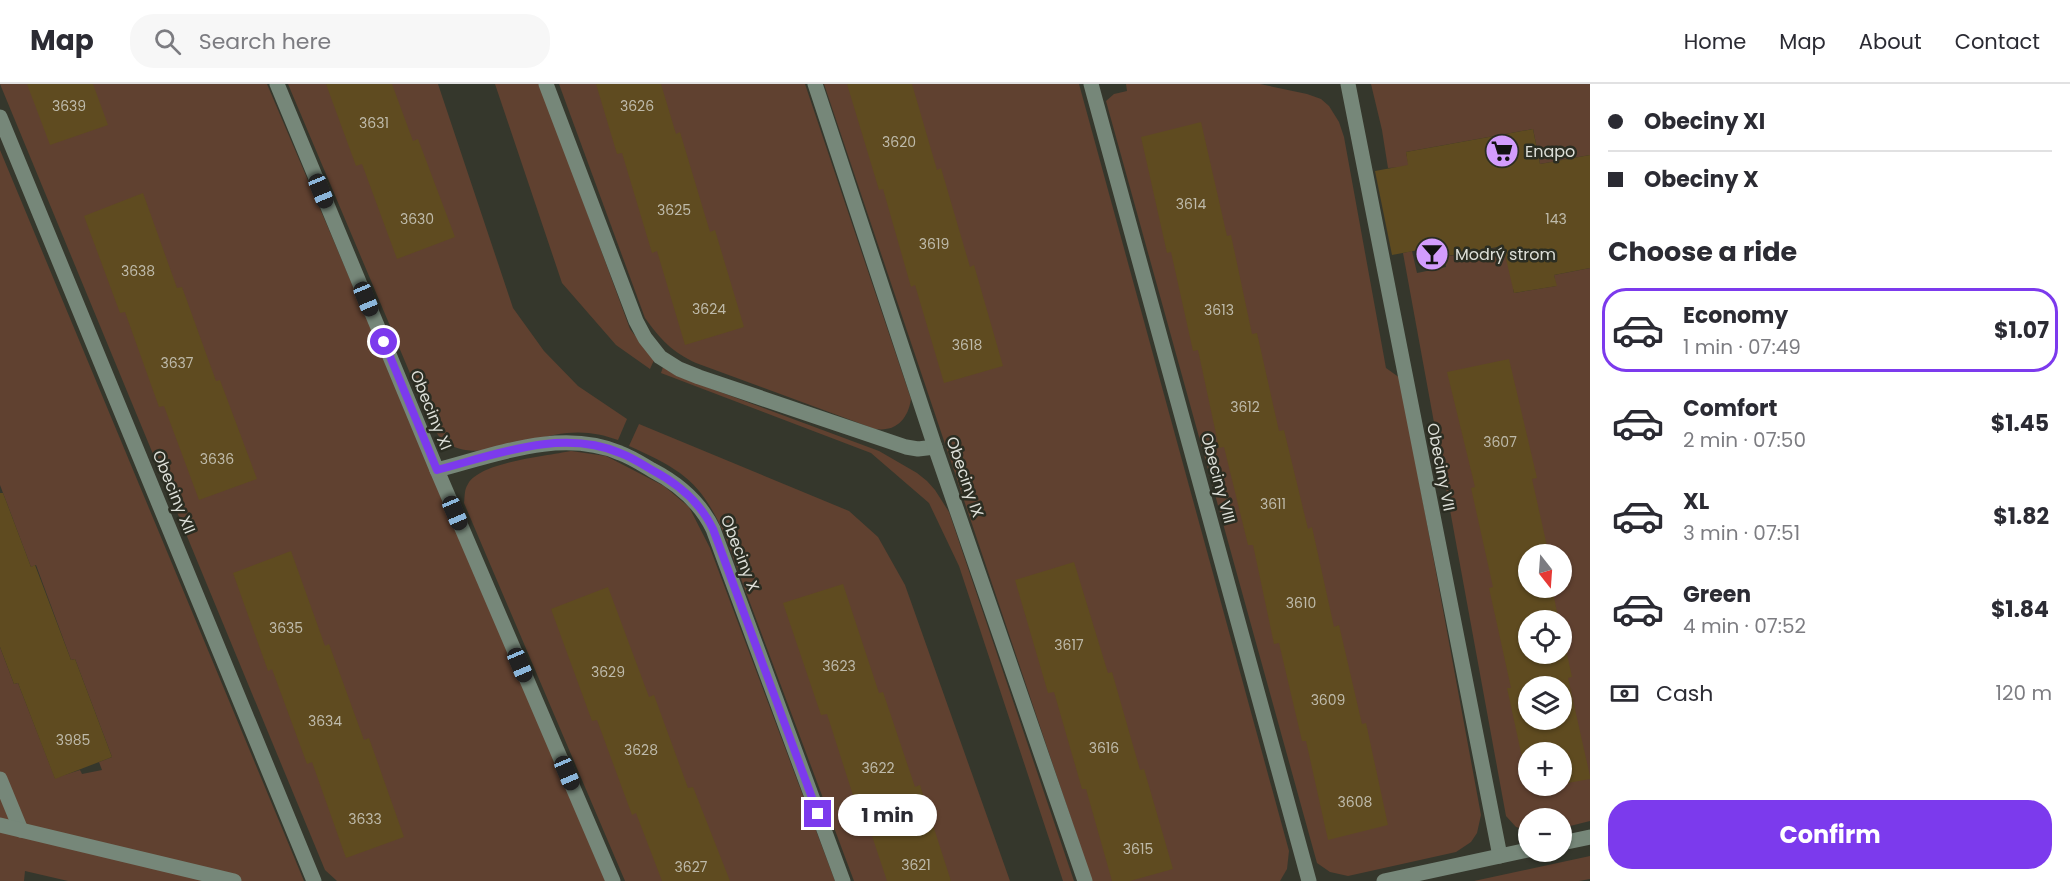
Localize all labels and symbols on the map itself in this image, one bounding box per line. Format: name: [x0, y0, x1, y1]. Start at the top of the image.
house number: 3639: [52, 96, 86, 116]
house number: 3626: [620, 96, 654, 116]
house number: 3631: [359, 113, 389, 133]
house number: 3620: [882, 132, 916, 152]
supermarket icon: Enapo: [1484, 133, 1520, 169]
place label: Enapo: [1525, 140, 1575, 163]
car: [306, 171, 336, 211]
house number: 3614: [1176, 194, 1206, 214]
house number: 3625: [657, 200, 691, 220]
house number: 3630: [400, 209, 434, 229]
house number: 143: [1545, 209, 1567, 229]
house number: 3619: [919, 234, 949, 254]
bar icon: Modrý strom: [1414, 236, 1450, 272]
place label: Modrý strom: [1455, 243, 1556, 266]
house number: 3638: [121, 261, 155, 281]
car: [351, 279, 381, 319]
house number: 3624: [692, 299, 726, 319]
house number: 3613: [1204, 300, 1234, 320]
route start: [370, 328, 397, 355]
house number: 3618: [952, 335, 982, 355]
house number: 3637: [160, 353, 194, 373]
street label: Obeciny XI: [405, 367, 457, 453]
house number: 3612: [1230, 397, 1260, 417]
street label: Obeciny VII: [1421, 421, 1461, 513]
street label: Obeciny VIII: [1195, 430, 1241, 526]
house number: 3607: [1483, 432, 1517, 452]
street label: Obeciny IX: [940, 433, 990, 521]
street label: Obeciny XII: [147, 447, 201, 537]
house number: 3636: [200, 449, 234, 469]
car: [440, 493, 470, 533]
house number: 3611: [1260, 494, 1286, 514]
street label: Obeciny X: [715, 511, 765, 595]
north arrow: [1518, 544, 1572, 598]
house number: 3610: [1286, 593, 1316, 613]
house number: 3635: [269, 618, 303, 638]
house number: 3617: [1054, 635, 1084, 655]
car: [505, 645, 535, 685]
house number: 3623: [822, 656, 856, 676]
house number: 3629: [591, 662, 625, 682]
house number: 3609: [1311, 690, 1345, 710]
house number: 3634: [308, 711, 342, 731]
house number: 3985: [56, 730, 90, 750]
house number: 3616: [1089, 738, 1119, 758]
house number: 3628: [624, 740, 658, 760]
car: [552, 753, 582, 793]
house number: 3622: [861, 758, 895, 778]
house number: 3608: [1338, 792, 1373, 812]
callout: 1 min: [839, 793, 938, 835]
route end: [804, 800, 831, 827]
house number: 3633: [348, 809, 382, 829]
house number: 3615: [1123, 839, 1153, 859]
house number: 3621: [901, 855, 931, 875]
house number: 3627: [675, 857, 708, 877]

